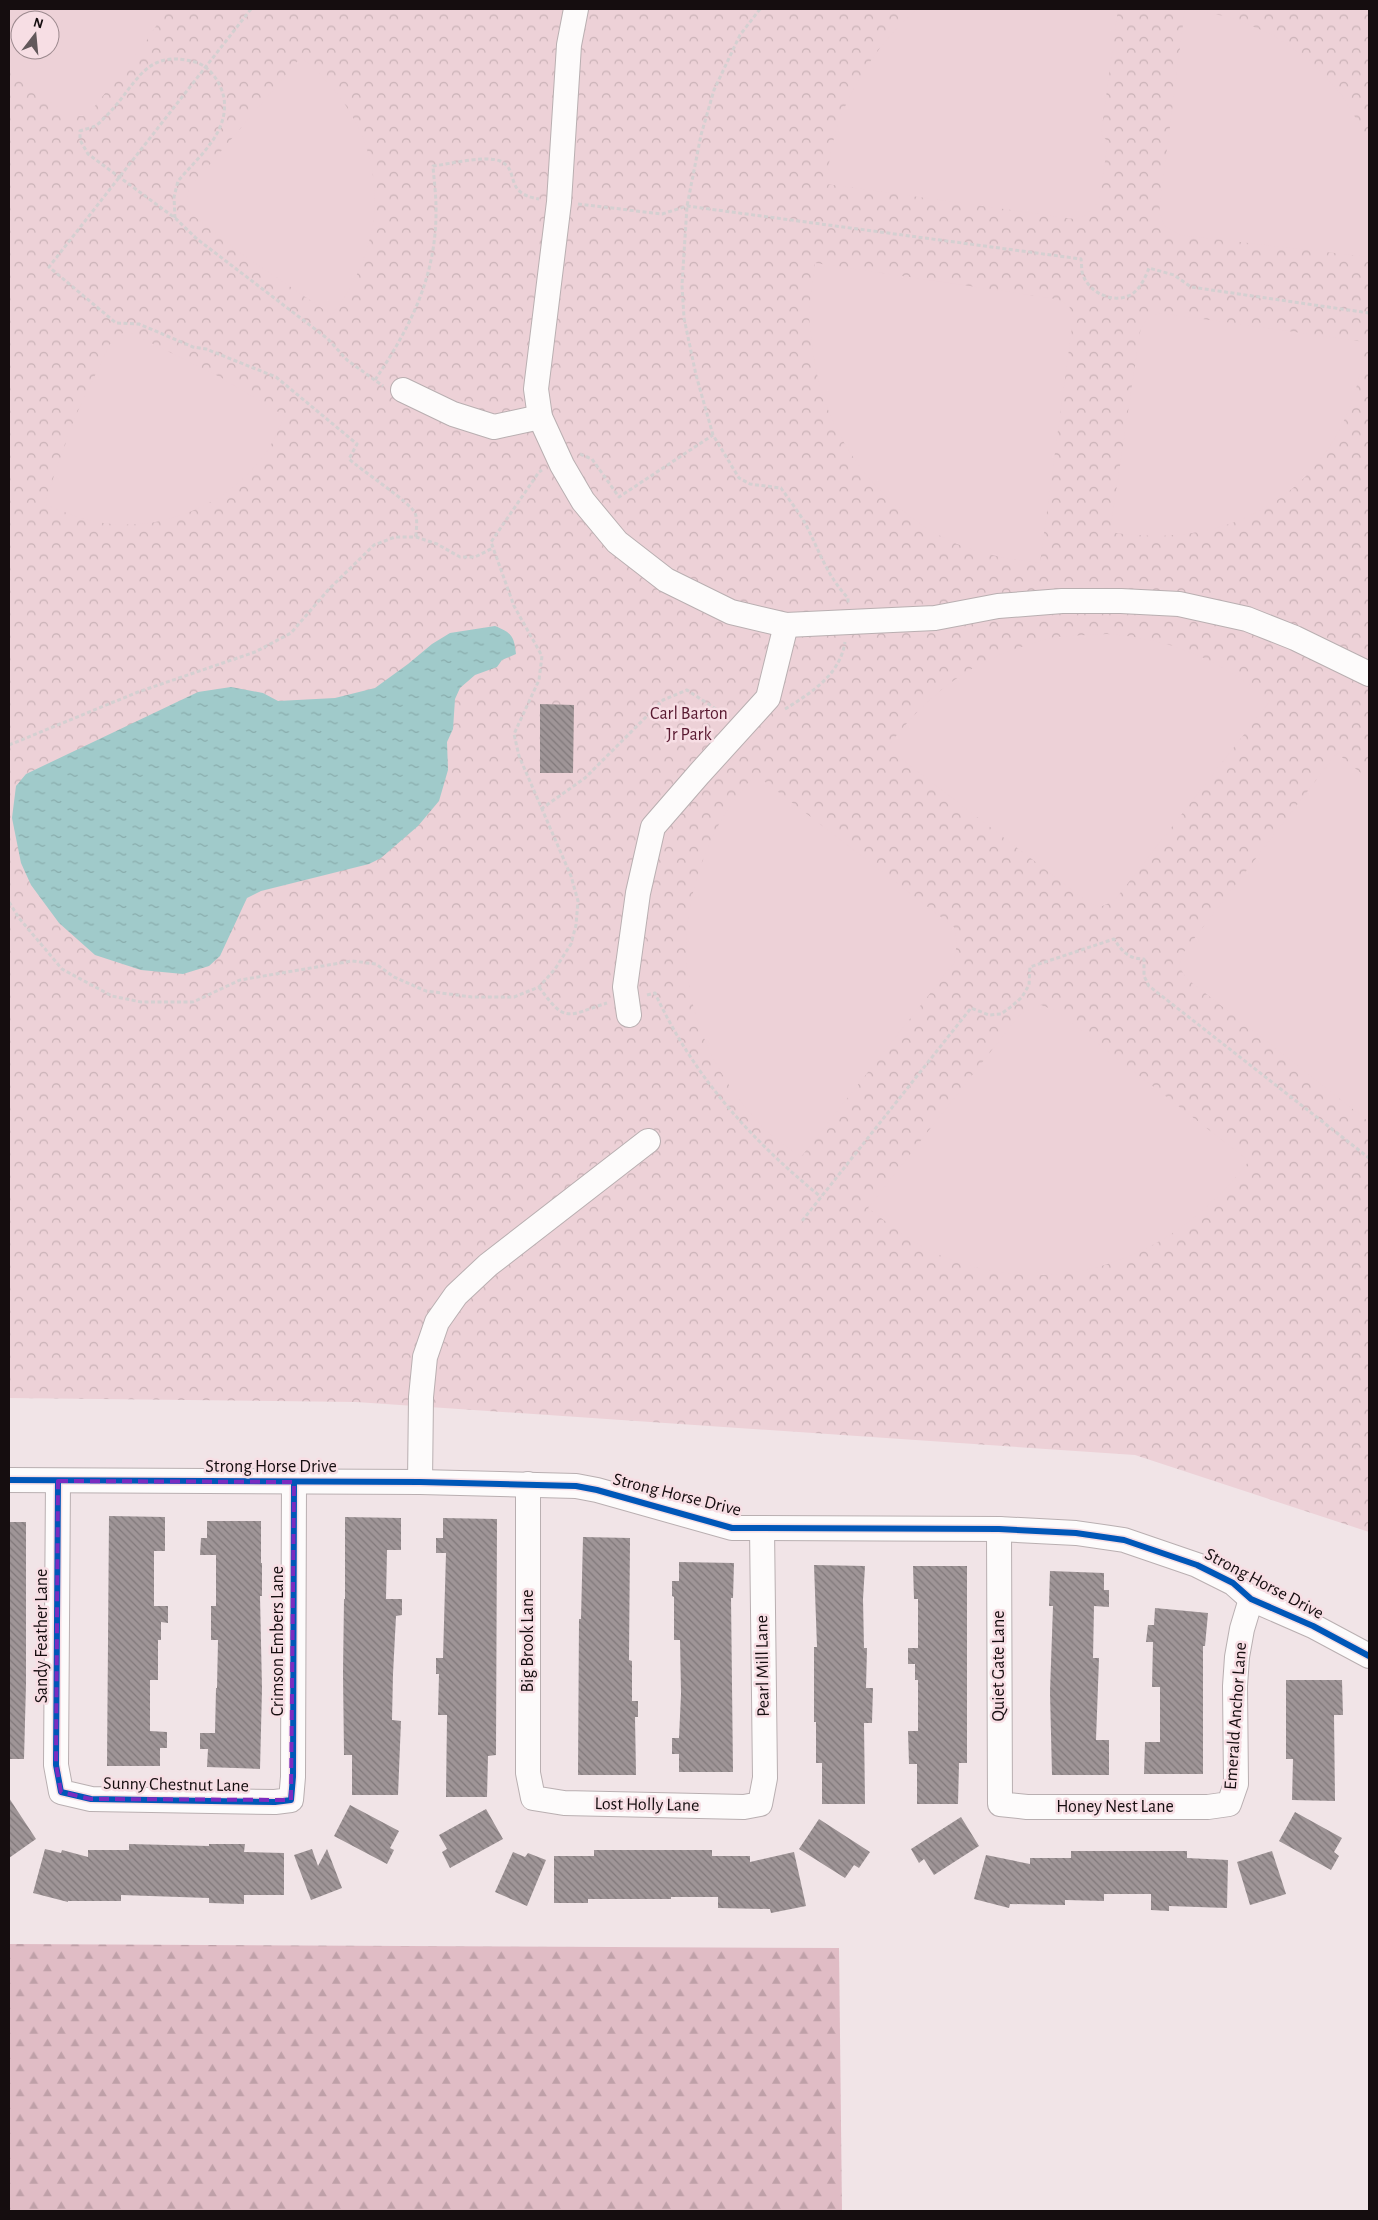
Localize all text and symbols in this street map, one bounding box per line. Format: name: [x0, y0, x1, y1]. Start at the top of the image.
north arrow: [10, 10, 60, 60]
text: N: [32, 15, 45, 32]
park label: Carl Barton Jr Park: [650, 705, 728, 744]
street label: Strong Horse Drive: [205, 1458, 337, 1476]
street label: Strong Horse Drive: [611, 1470, 743, 1520]
street label: Strong Horse Drive: [1202, 1545, 1326, 1623]
street label: Crimson Embers Lane: [269, 1566, 287, 1716]
street label: Sandy Feather Lane: [33, 1569, 51, 1703]
street label: Big Brook Lane: [519, 1589, 537, 1693]
street label: Quiet Gate Lane: [990, 1611, 1008, 1721]
street label: Pearl Mill Lane: [753, 1615, 773, 1717]
street label: Emerald Anchor Lane: [1222, 1641, 1250, 1791]
street label: Sunny Chestnut Lane: [103, 1775, 249, 1795]
street label: Lost Holly Lane: [594, 1795, 700, 1815]
street label: Honey Nest Lane: [1056, 1798, 1174, 1816]

